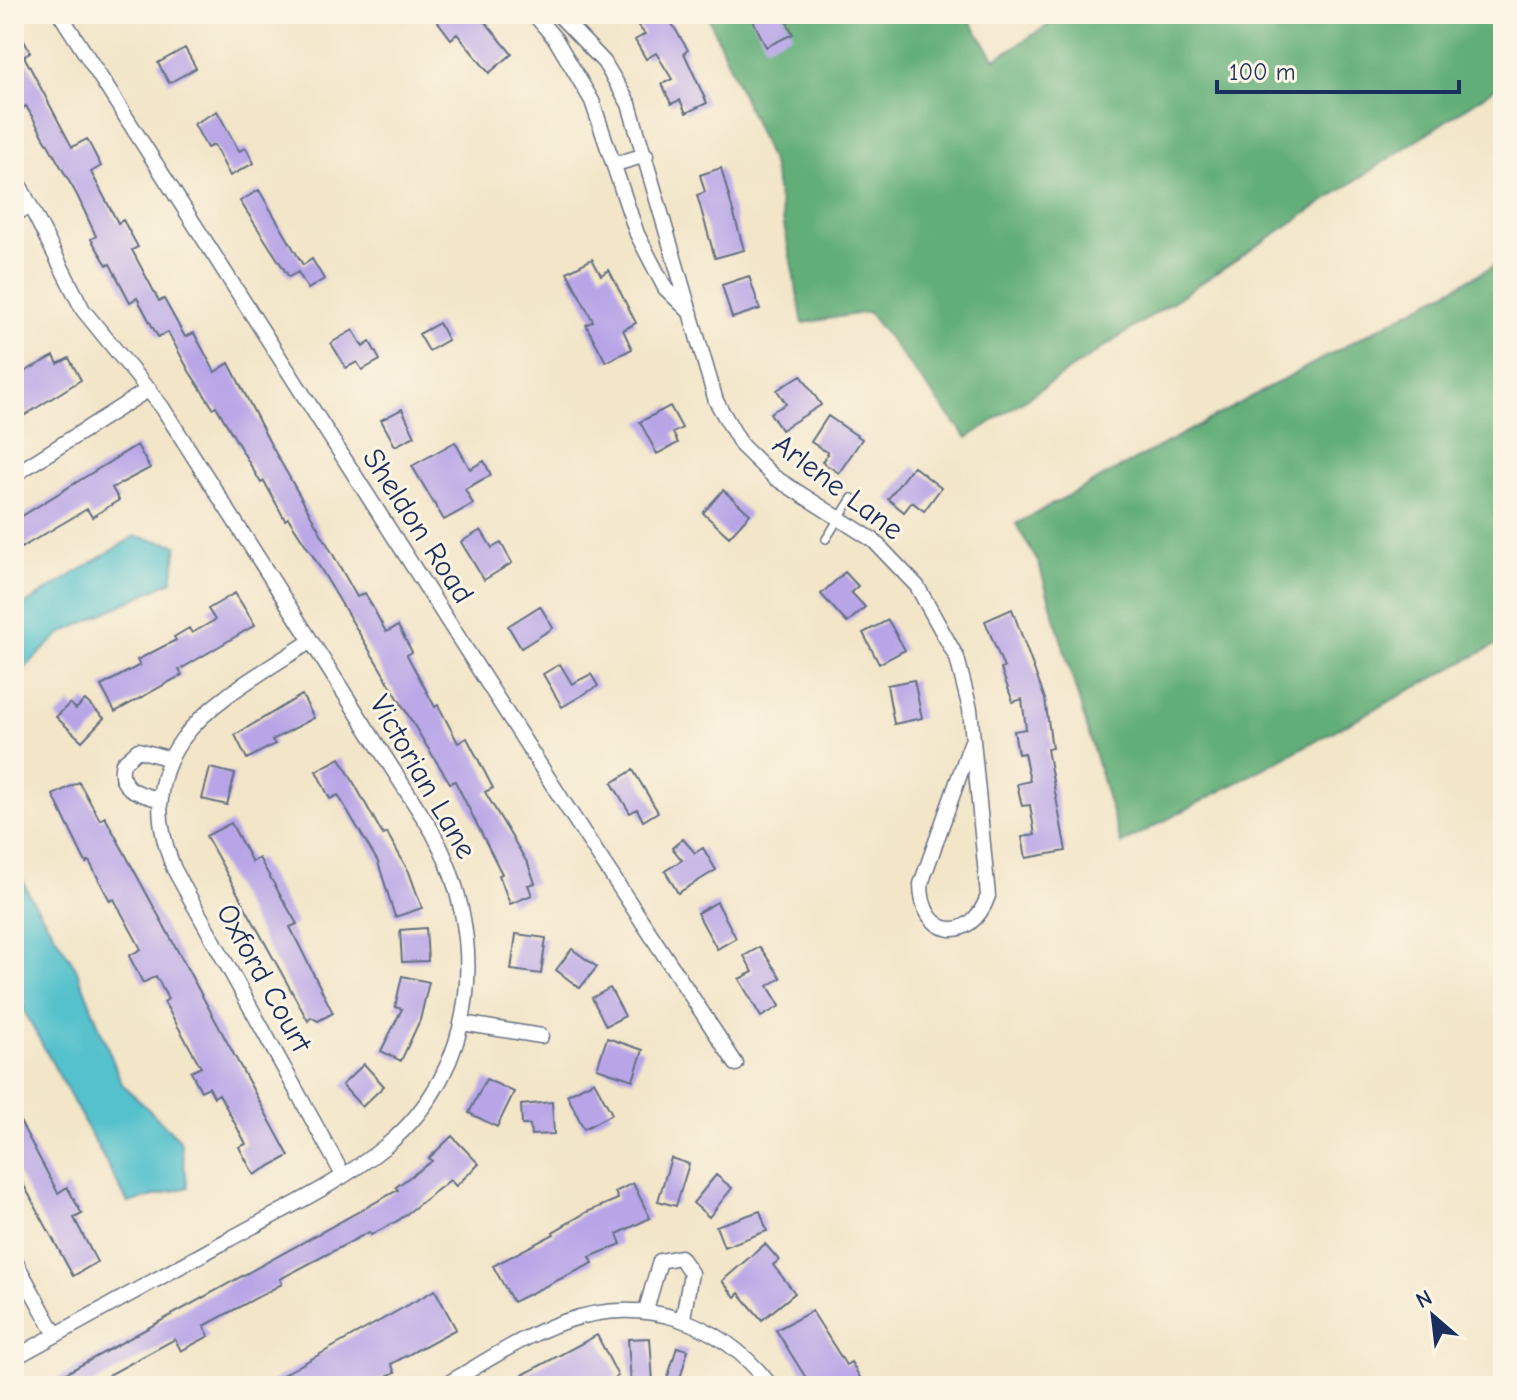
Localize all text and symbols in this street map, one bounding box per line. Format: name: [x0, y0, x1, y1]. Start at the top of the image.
scale bar: [1217, 44, 1459, 94]
text: 100 m: [1229, 58, 1296, 86]
street label: Arlene Lane: [766, 427, 910, 547]
street label: Sheldon Road: [355, 442, 481, 610]
street label: Victorian Lane: [362, 689, 484, 865]
street label: Oxford Court: [209, 898, 320, 1060]
north arrow: [1393, 1276, 1473, 1356]
text: N: [1412, 1284, 1437, 1314]

